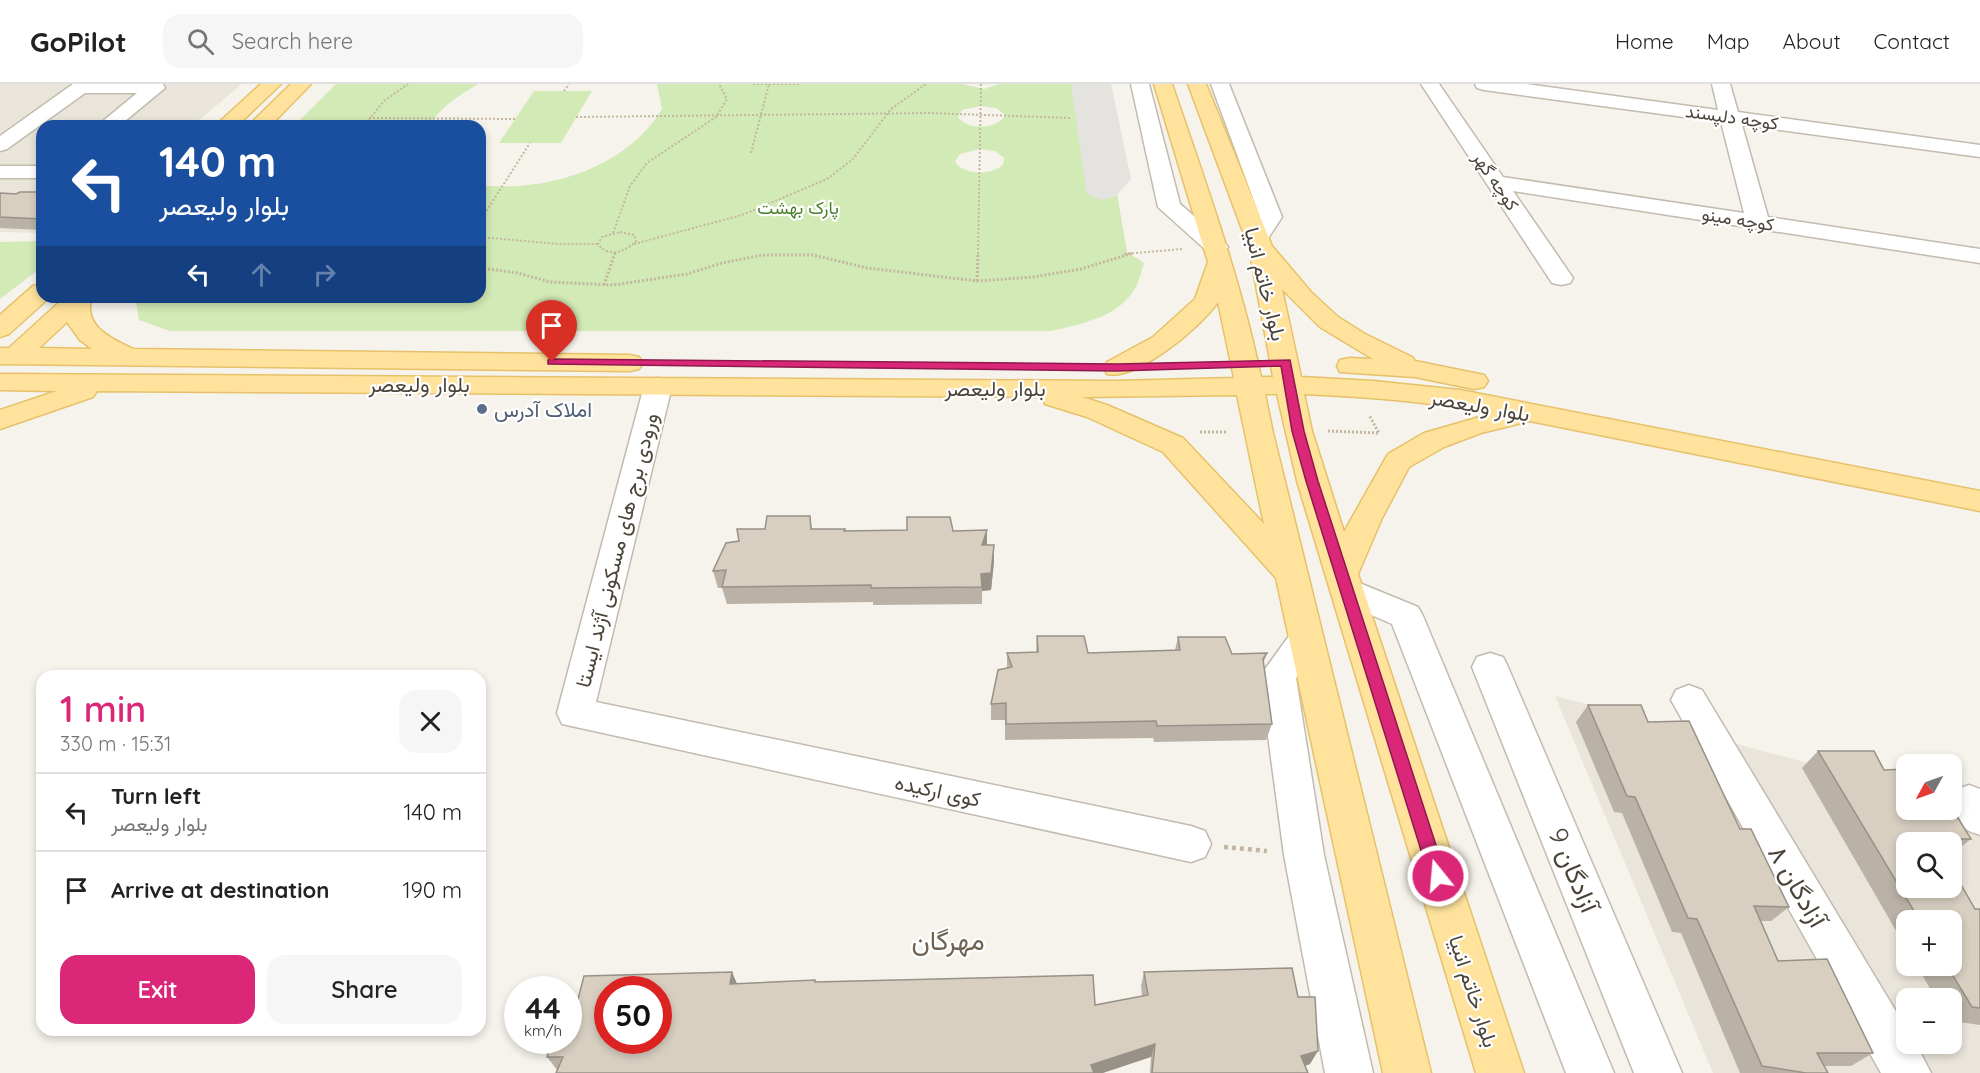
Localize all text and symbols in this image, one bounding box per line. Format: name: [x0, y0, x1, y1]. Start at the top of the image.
search box: [163, 14, 583, 68]
text: GoPilot: [30, 24, 127, 59]
icon: search: [184, 25, 217, 58]
text: Search here: [232, 27, 353, 55]
text: Home: [1615, 28, 1674, 54]
text: Map: [1707, 28, 1750, 54]
text: About: [1783, 28, 1841, 54]
text: Contact: [1874, 28, 1950, 54]
street label: کوچه دلپسند: [1684, 99, 1780, 136]
text: 140 m: [159, 135, 276, 188]
icon: left: [60, 144, 138, 222]
street label: کوچه گهر: [1467, 146, 1524, 215]
text: بلوار ولیعصر: [159, 188, 289, 222]
park label: پارک بهشت: [757, 196, 839, 220]
street label: کوچه مینو: [1700, 202, 1776, 237]
street label: بلوار خاتم انبیا: [1237, 224, 1293, 344]
icon: left: [182, 258, 215, 291]
icon: ahead: [245, 258, 278, 291]
icon: right: [308, 258, 341, 291]
pin: [526, 300, 577, 362]
icon: arrive: [535, 309, 568, 342]
street label: بلوار ولیعصر: [367, 371, 470, 398]
street label: بلوار ولیعصر: [943, 375, 1046, 402]
street label: بلوار ولیعصر: [1427, 383, 1532, 428]
place label: املاک آدرس: [494, 396, 592, 423]
marker: املاک آدرس: [475, 402, 489, 416]
street label: ورودی برج های مسکونی آژند ایستا: [569, 410, 665, 691]
text: 1 min: [60, 686, 146, 731]
button: close: [399, 690, 462, 753]
text: 330 m · 15:31: [60, 731, 171, 756]
north arrow: [1896, 754, 1962, 820]
map controls: [1896, 754, 1962, 1054]
street label: کوی ارکیده: [892, 768, 983, 813]
text: Turn left: [111, 782, 201, 810]
icon: left: [60, 796, 93, 829]
text: 140 m: [403, 798, 462, 826]
text: بلوار ولیعصر: [111, 811, 207, 836]
street label: آزادگان 9: [1541, 823, 1607, 919]
button: search: [1896, 832, 1962, 898]
street label: آزادگان ۸: [1761, 839, 1836, 935]
position arrow: [1406, 844, 1470, 908]
icon: arrive: [60, 874, 93, 907]
text: Arrive at destination: [111, 876, 329, 904]
text: 190 m: [402, 876, 462, 904]
button: +: [1896, 910, 1962, 976]
district label: مهرگان: [911, 923, 985, 958]
street label: بلوار خاتم انبیا: [1442, 932, 1504, 1051]
button: Exit: [60, 955, 255, 1024]
button: Share: [267, 955, 462, 1024]
speed limit sign: 50: [594, 976, 672, 1054]
button: −: [1896, 988, 1962, 1054]
text: 44: [525, 989, 561, 1027]
text: km/h: [524, 1021, 562, 1040]

